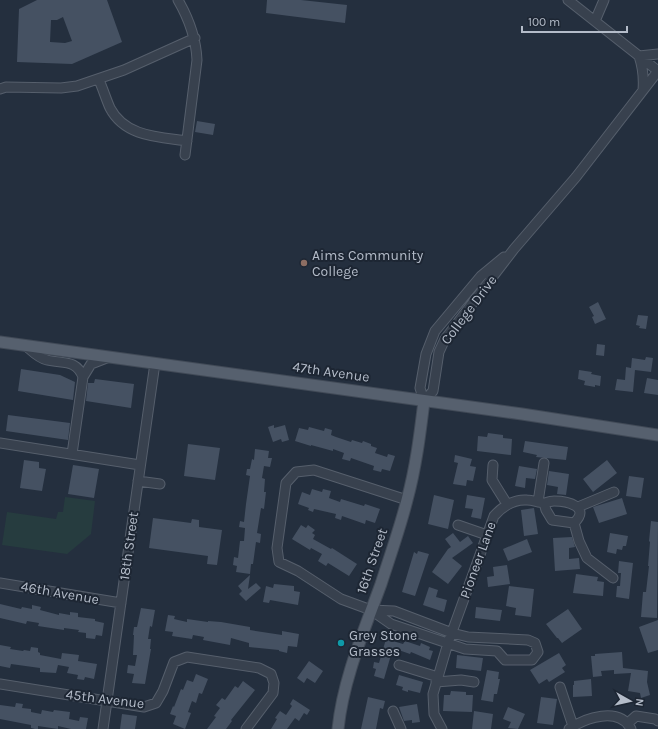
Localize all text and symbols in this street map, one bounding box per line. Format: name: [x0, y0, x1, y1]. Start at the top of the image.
scale bar: [522, 8, 627, 34]
text: 100 m: [528, 15, 560, 29]
place label: Aims Community College: [312, 247, 424, 280]
marker: Aims Community College: [299, 258, 309, 268]
street label: College Drive: [437, 272, 501, 348]
street label: 47th Avenue: [291, 358, 371, 386]
street label: 18th Street: [116, 511, 142, 581]
street label: Pioneer Lane: [456, 519, 500, 601]
street label: 16th Street: [353, 526, 391, 596]
street label: 46th Avenue: [20, 578, 100, 608]
place label: Grey Stone Grasses: [349, 627, 417, 660]
marker: Grey Stone Grasses: [336, 638, 346, 648]
north arrow: [610, 681, 650, 721]
street label: 45th Avenue: [65, 686, 145, 712]
text: N: [632, 698, 646, 707]

